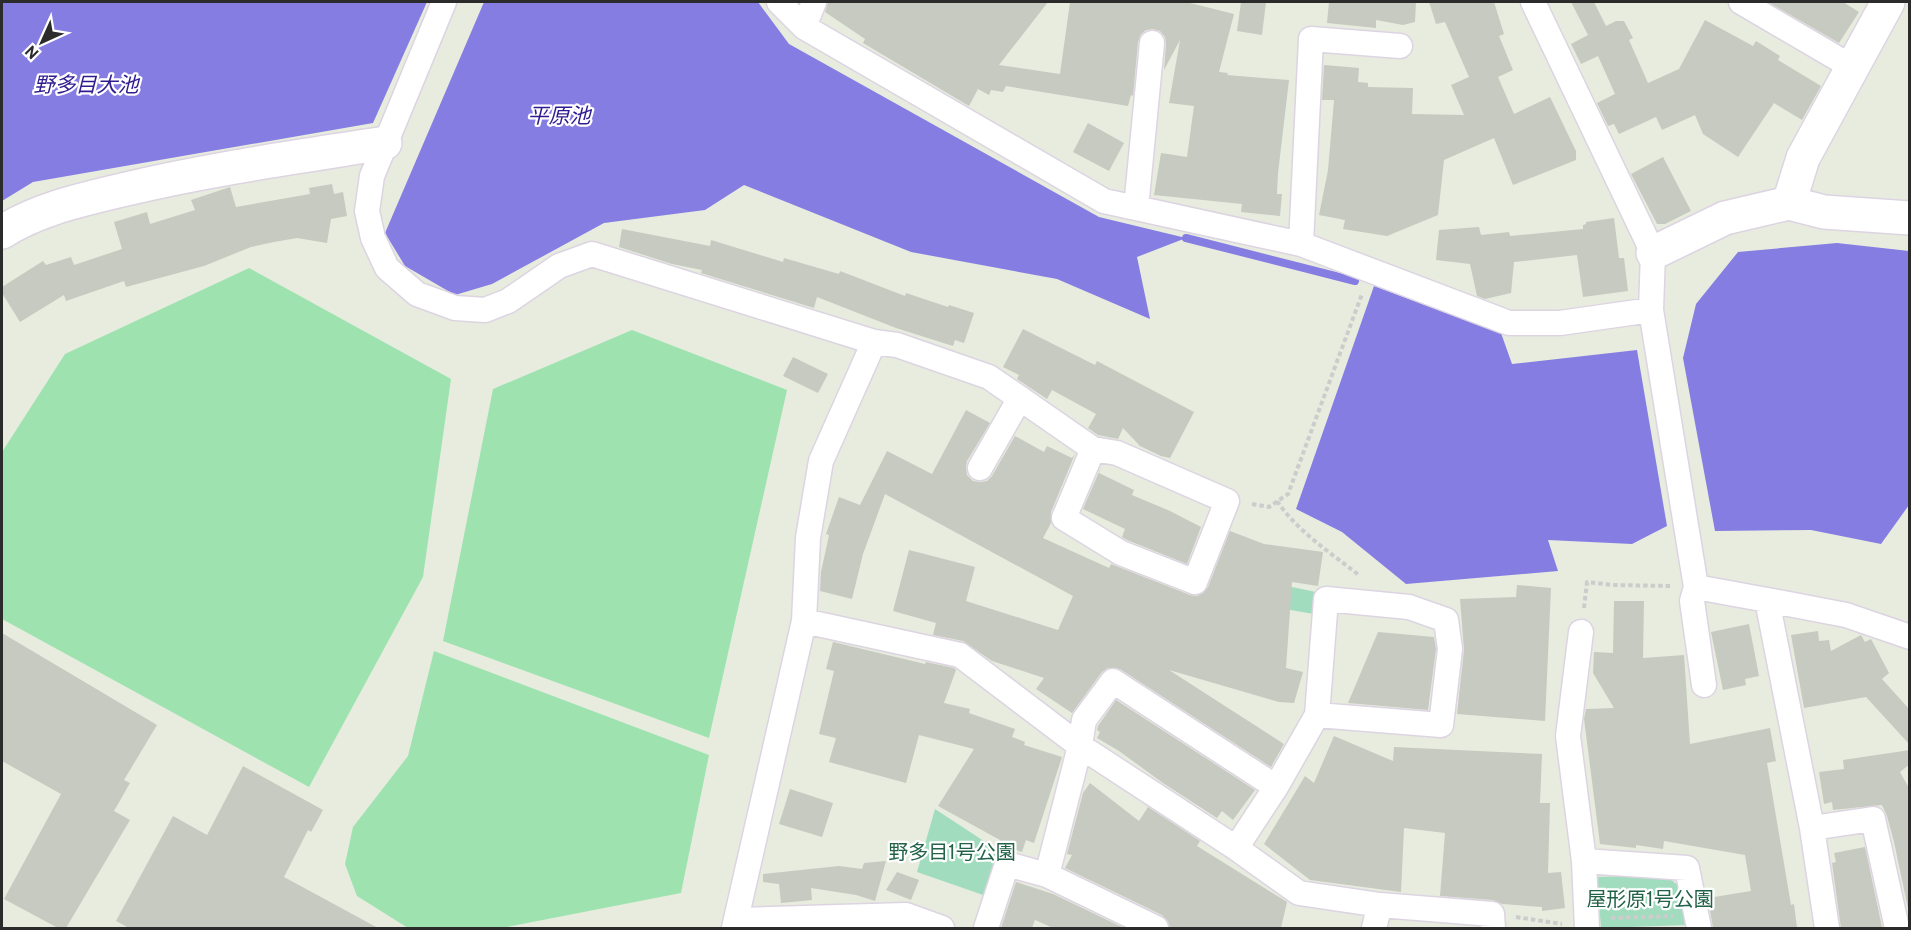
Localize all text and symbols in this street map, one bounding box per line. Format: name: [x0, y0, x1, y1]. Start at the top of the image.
north arrow: [12, 12, 72, 72]
text: N: [22, 40, 44, 62]
water label: 野多目大池: [34, 73, 140, 100]
water label: 平原池: [528, 104, 592, 131]
park label: 野多目1号公園: [888, 841, 1016, 867]
park label: 屋形原1号公園: [1586, 888, 1714, 914]

